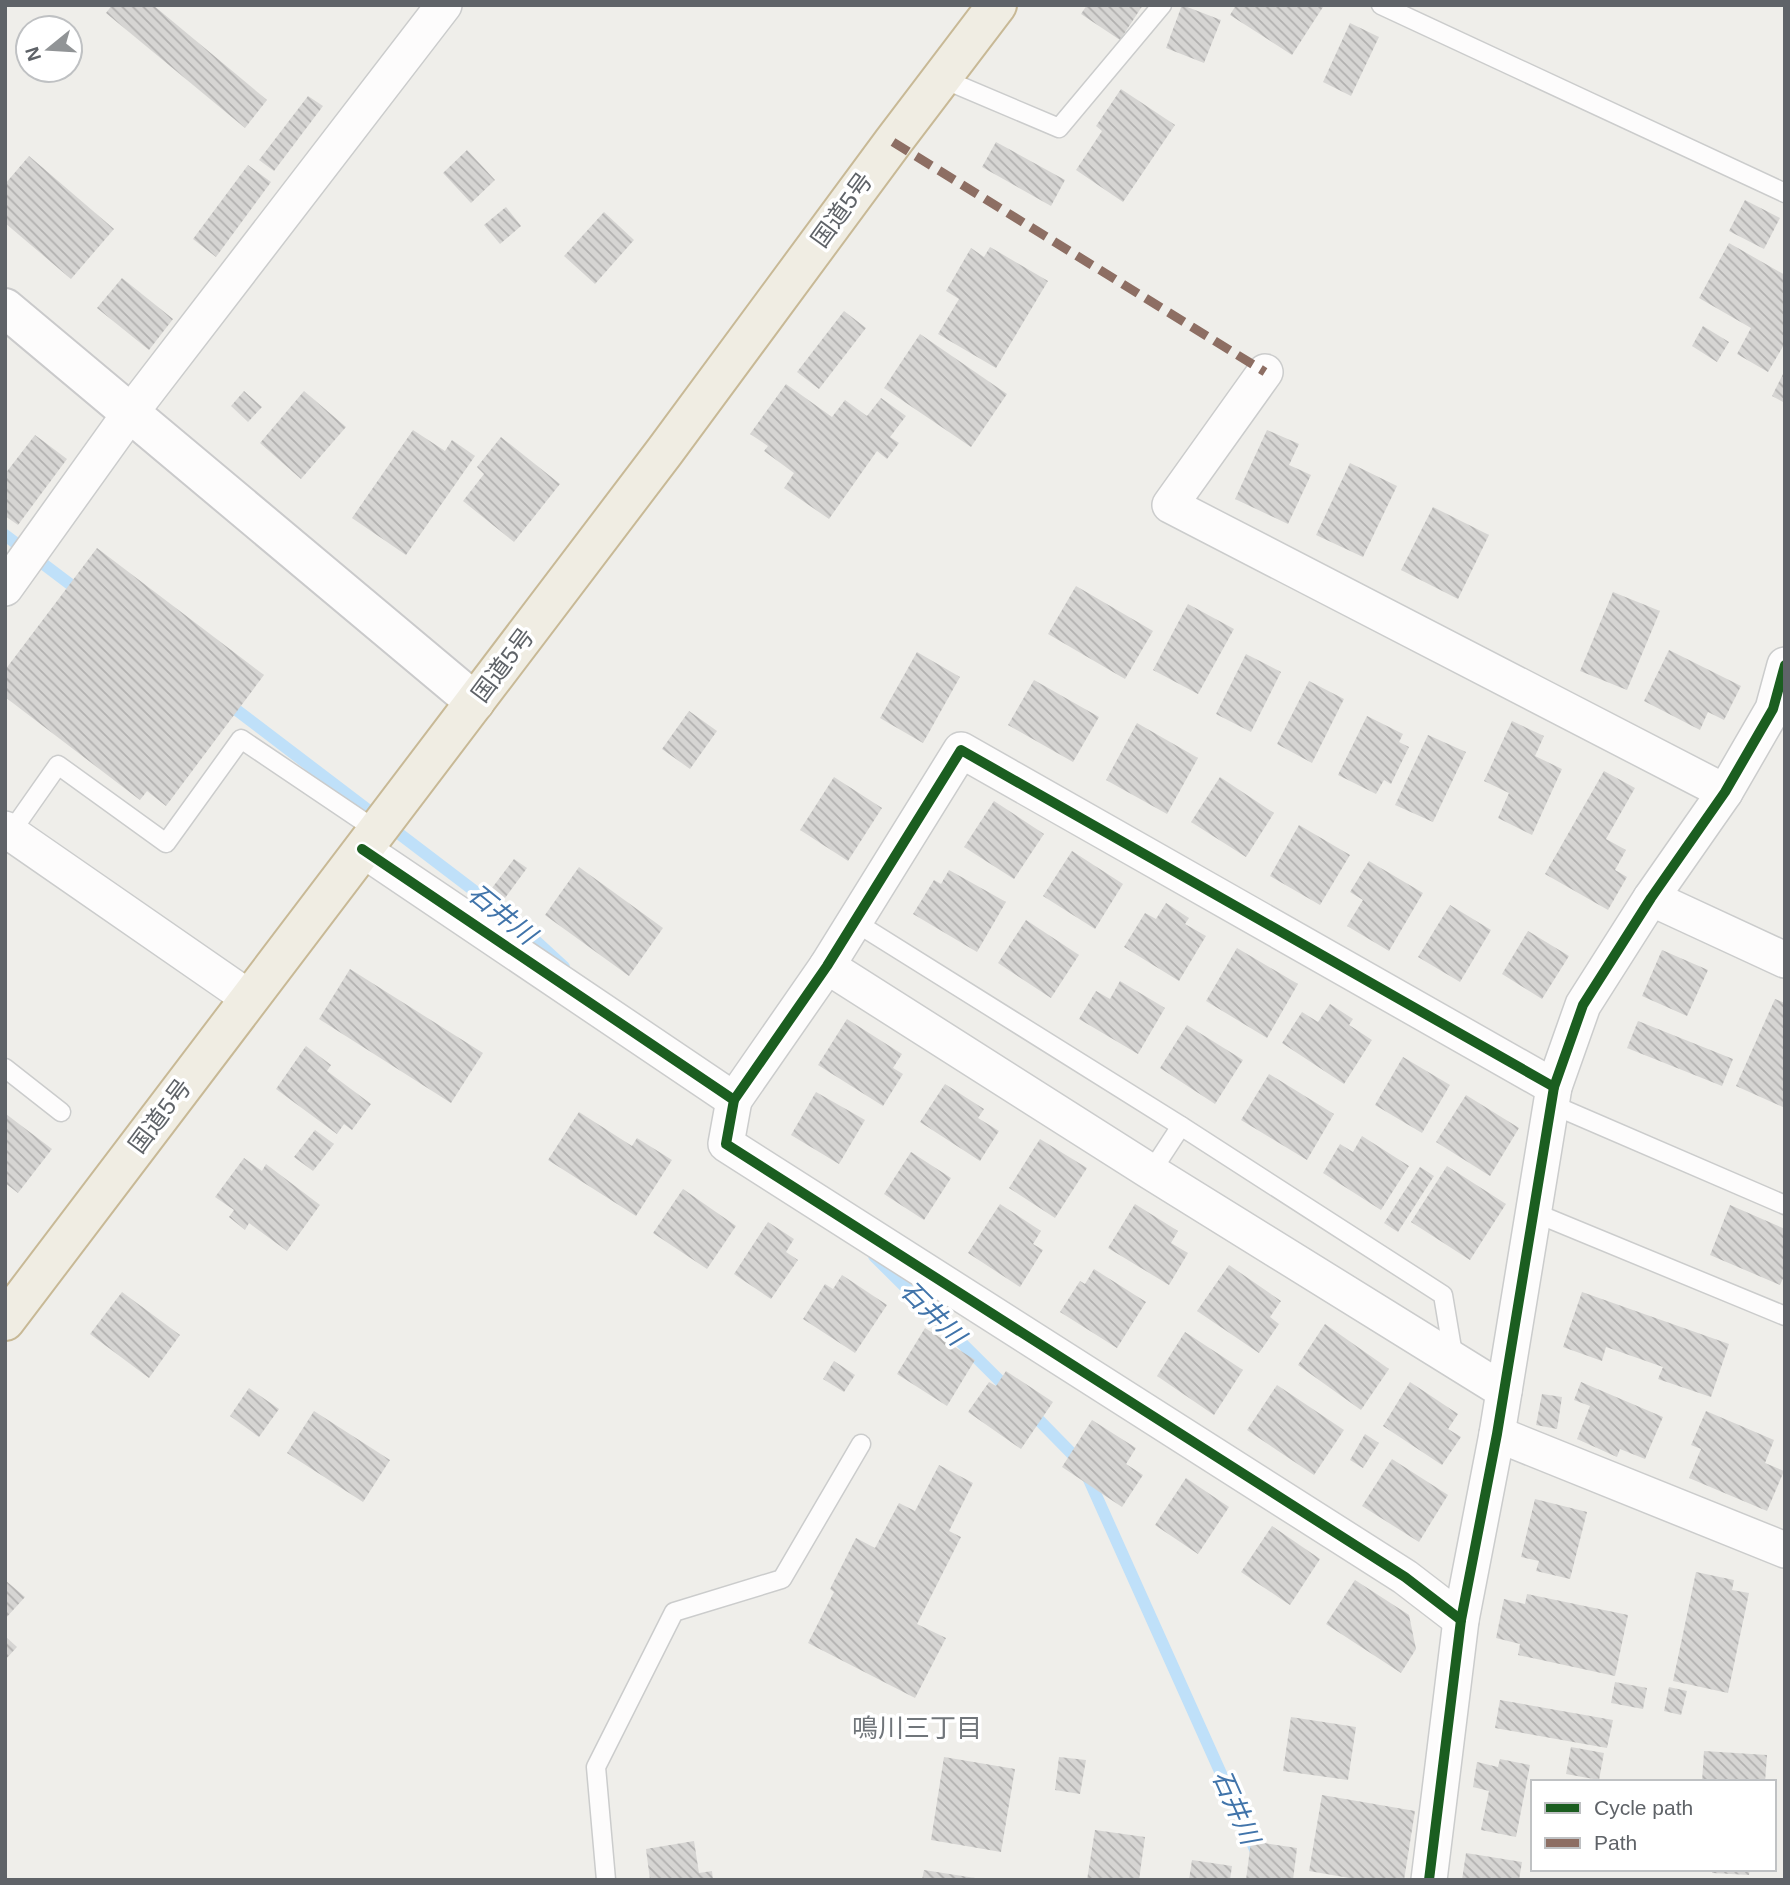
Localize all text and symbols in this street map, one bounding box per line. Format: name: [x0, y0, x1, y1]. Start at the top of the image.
north arrow: [14, 14, 84, 84]
text: N: [21, 44, 45, 64]
street label: 国道5号: [806, 167, 878, 252]
street label: 国道5号: [466, 622, 539, 707]
water label: 石井川: [462, 878, 544, 952]
street label: 国道5号: [123, 1073, 196, 1158]
water label: 石井川: [895, 1275, 973, 1353]
district label: 鳴川三丁目: [852, 1713, 982, 1743]
water label: 石井川: [1206, 1765, 1267, 1851]
legend: [1531, 1780, 1776, 1871]
text: Cycle path: [1594, 1796, 1693, 1819]
text: Path: [1594, 1831, 1637, 1854]

